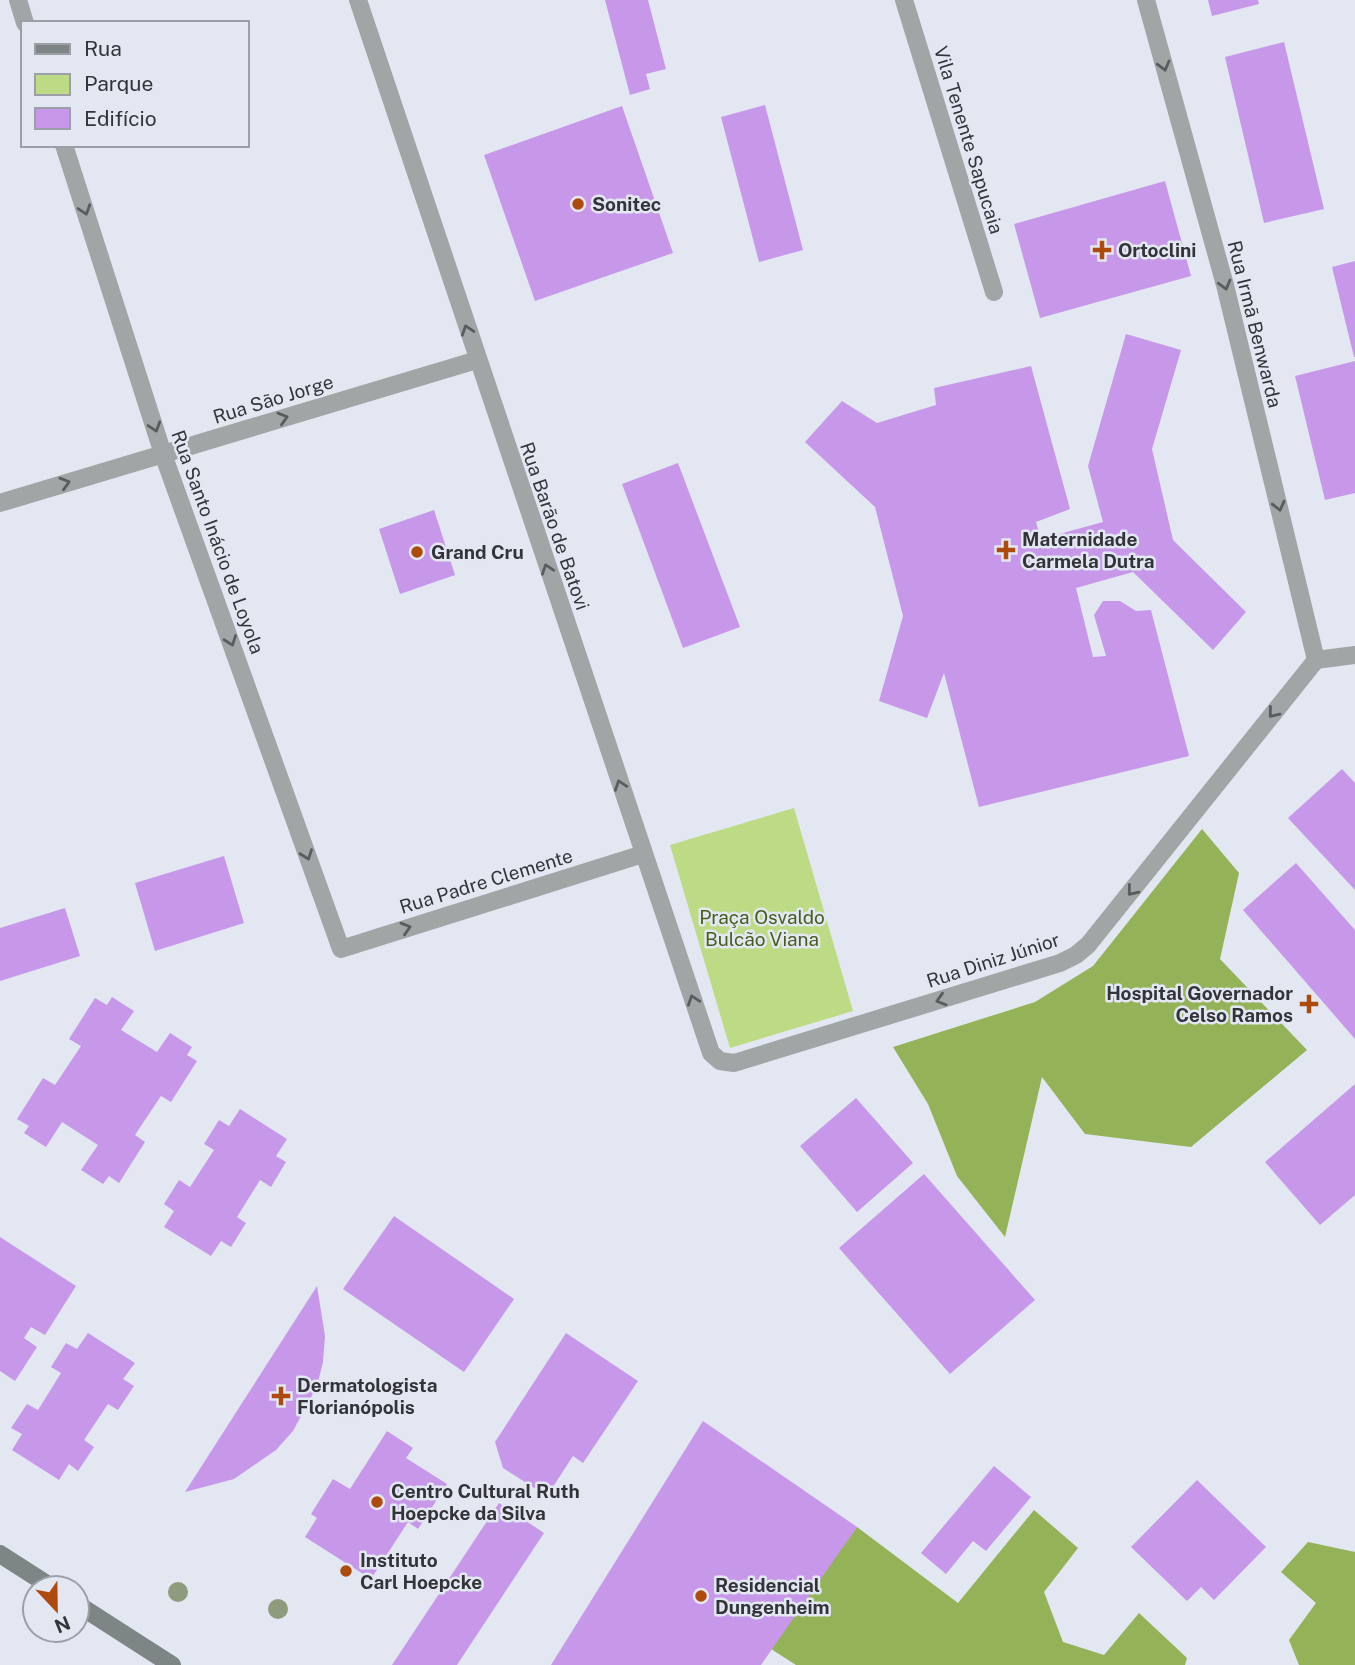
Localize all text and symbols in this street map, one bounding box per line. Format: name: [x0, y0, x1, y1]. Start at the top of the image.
legend: [21, 21, 248, 147]
text: Rua: [84, 36, 122, 61]
street label: Vila Tenente Sapucaia: [930, 43, 1008, 237]
one-way arrow: [1156, 60, 1171, 72]
text: Parque: [84, 71, 153, 96]
text: Edifício: [84, 106, 157, 131]
place label: Sonitec: [592, 193, 661, 215]
marker: Sonitec: [570, 196, 586, 212]
one-way arrow: [77, 204, 91, 216]
street label: Rua Irmã Benwarda: [1224, 238, 1286, 410]
place label: Ortoclini: [1118, 239, 1196, 261]
marker: Ortoclini: [1092, 240, 1112, 260]
one-way arrow: [1216, 279, 1231, 291]
one-way arrow: [461, 324, 475, 337]
street label: Rua São Jorge: [210, 370, 336, 428]
one-way arrow: [277, 411, 289, 426]
one-way arrow: [146, 421, 161, 433]
street label: Rua Santo Inácio de Loyola: [167, 427, 269, 657]
street label: Rua Barão de Batovi: [516, 439, 594, 613]
one-way arrow: [59, 477, 71, 492]
one-way arrow: [1270, 500, 1285, 512]
place label: Maternidade Carmela Dutra: [1022, 528, 1154, 572]
marker: Maternidade Carmela Dutra: [996, 540, 1016, 560]
place label: Grand Cru: [431, 541, 524, 563]
marker: Grand Cru: [409, 544, 425, 560]
one-way arrow: [541, 563, 556, 575]
one-way arrow: [222, 635, 236, 647]
one-way arrow: [1269, 706, 1282, 718]
one-way arrow: [614, 779, 628, 791]
street label: Rua Padre Clemente: [397, 844, 575, 918]
one-way arrow: [299, 849, 313, 861]
one-way arrow: [1127, 884, 1140, 896]
park label: Praça Osvaldo Bulcão Viana: [699, 906, 825, 950]
one-way arrow: [400, 922, 412, 937]
street label: Rua Diniz Júnior: [924, 928, 1062, 992]
place label: Hospital Governador Celso Ramos: [1106, 982, 1293, 1026]
one-way arrow: [935, 991, 947, 1006]
one-way arrow: [687, 994, 701, 1007]
marker: Hospital Governador Celso Ramos: [1299, 994, 1319, 1014]
place label: Dermatologista Florianópolis: [297, 1374, 437, 1418]
marker: Dermatologista Florianópolis: [271, 1386, 291, 1406]
place label: Centro Cultural Ruth Hoepcke da Silva: [391, 1480, 580, 1524]
marker: Centro Cultural Ruth Hoepcke da Silva: [369, 1494, 385, 1510]
place label: Instituto Carl Hoepcke: [360, 1549, 482, 1593]
marker: Instituto Carl Hoepcke: [338, 1563, 354, 1579]
north arrow: [21, 1574, 91, 1644]
place label: Residencial Dungenheim: [715, 1574, 830, 1618]
marker: Residencial Dungenheim: [693, 1588, 709, 1604]
text: N: [51, 1612, 73, 1638]

